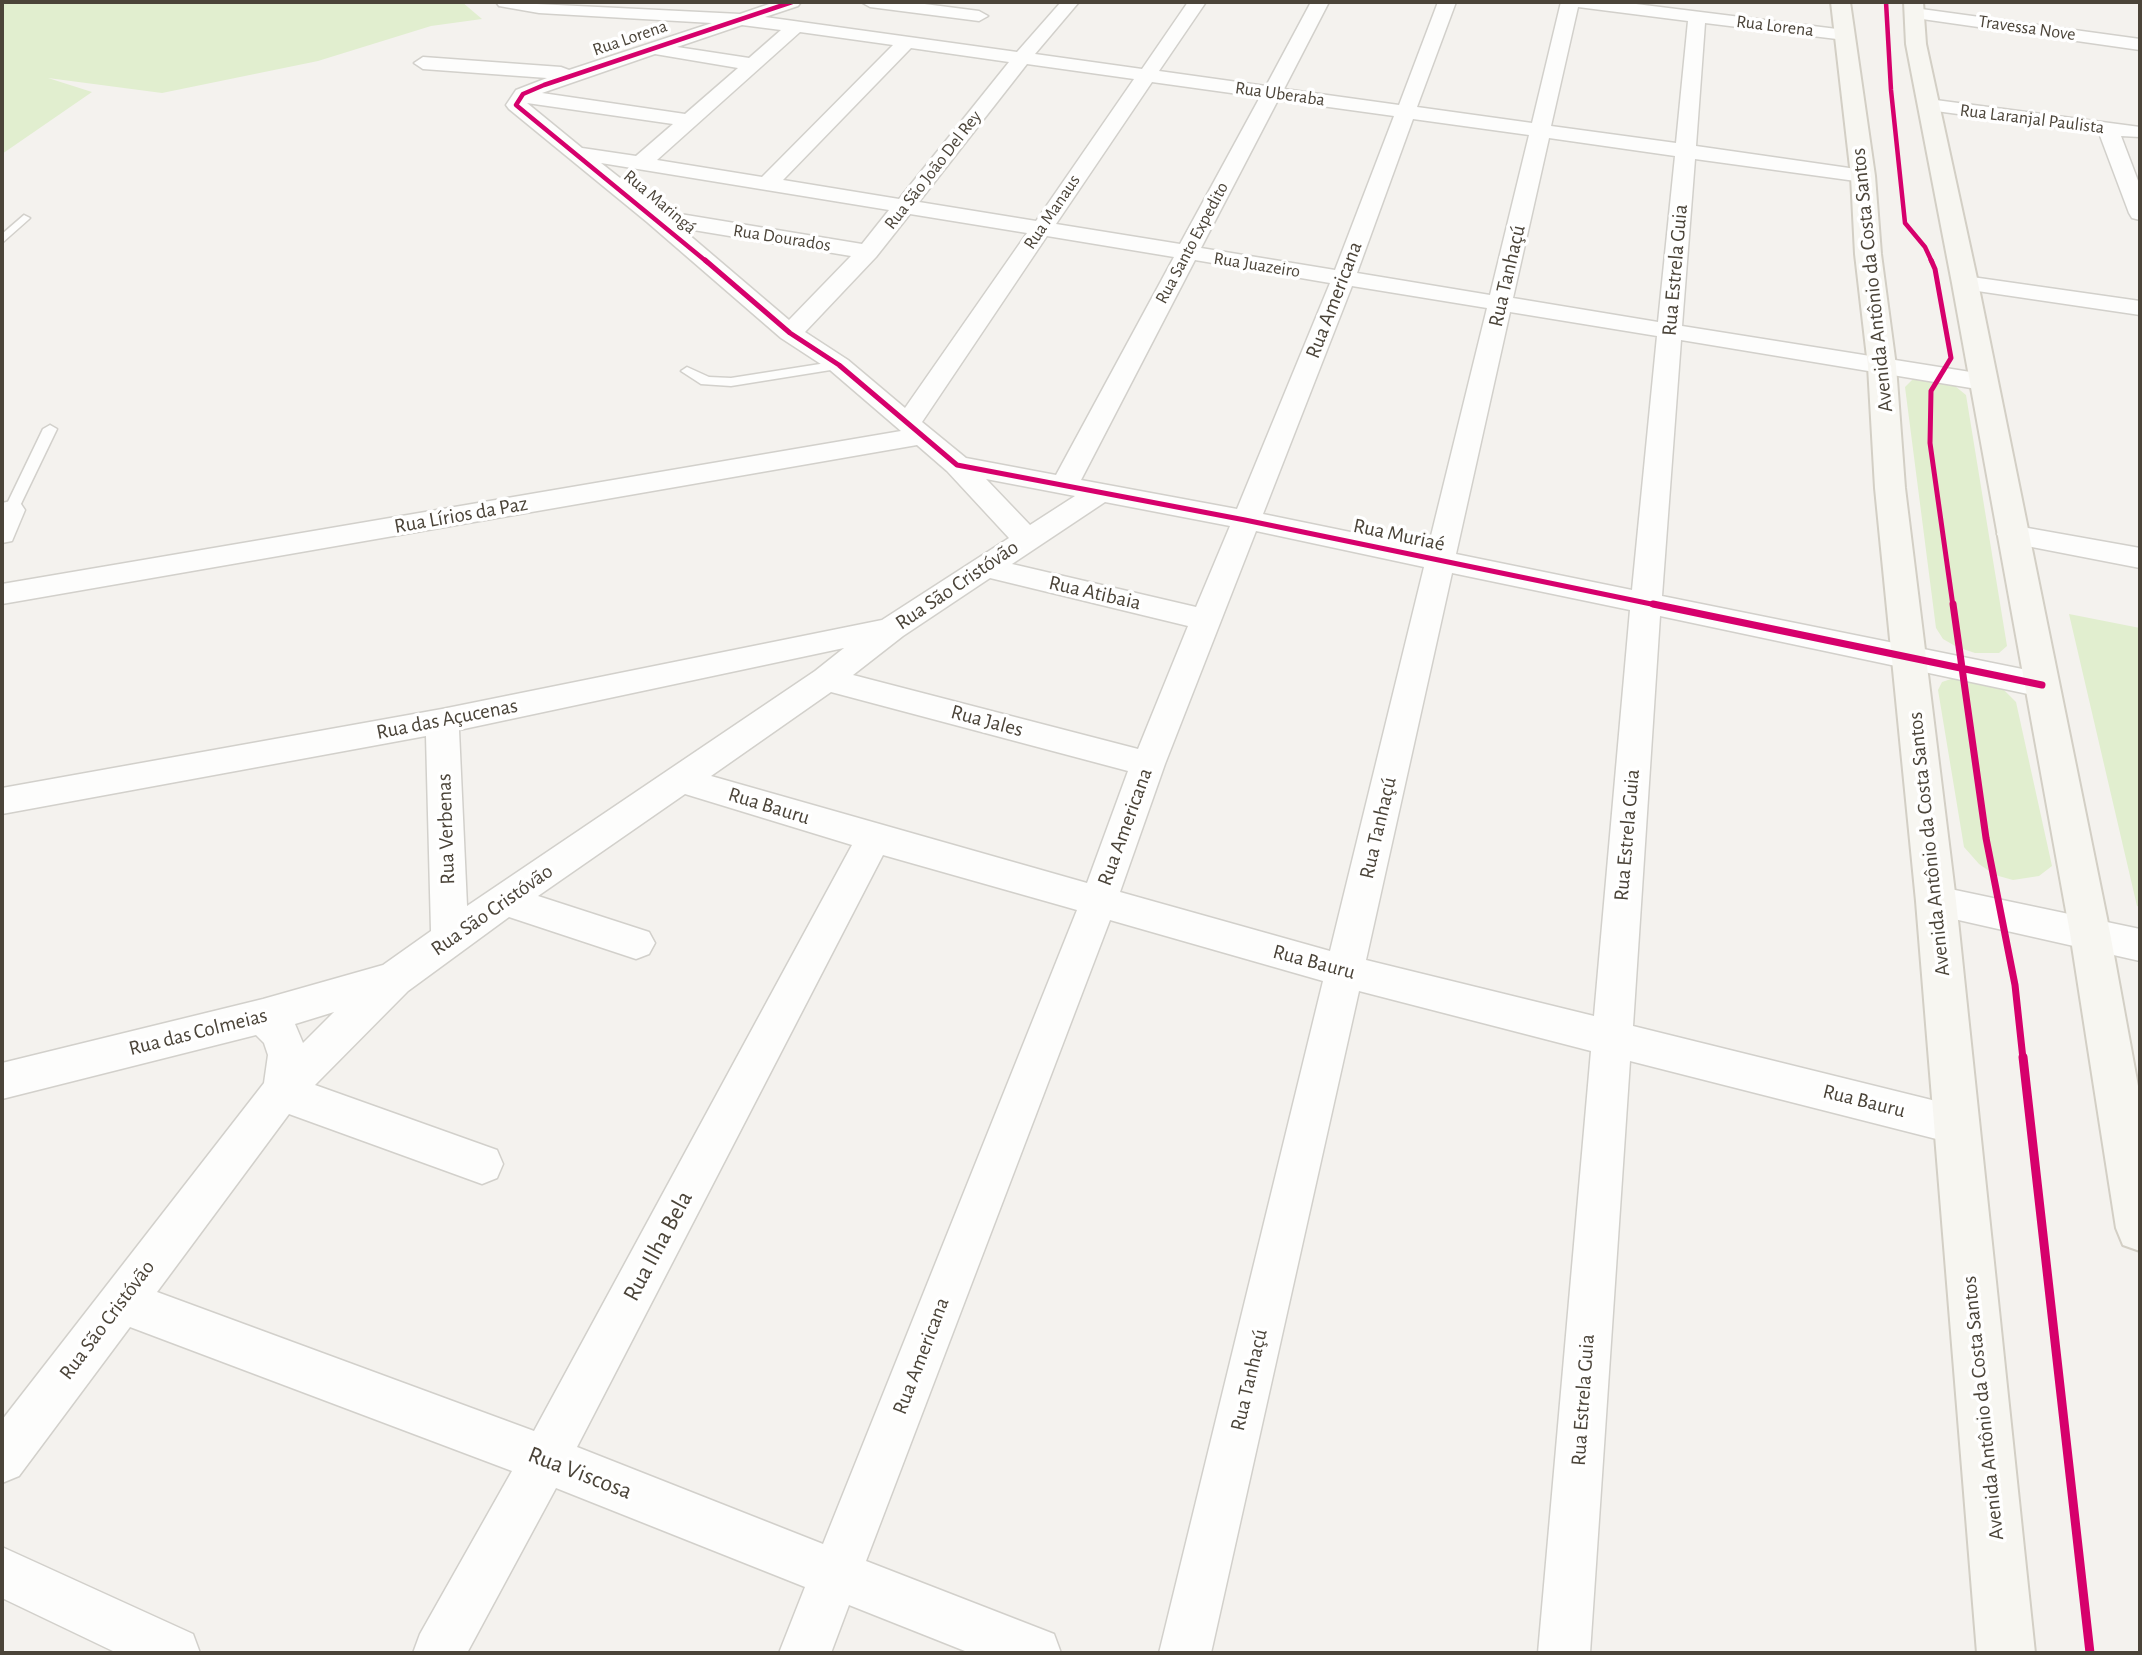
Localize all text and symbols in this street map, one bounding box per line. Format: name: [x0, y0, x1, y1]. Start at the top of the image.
street label: Travessa Nove: [1977, 10, 2077, 46]
street label: Rua Lorena: [1735, 11, 1815, 41]
street label: Rua Lorena: [590, 15, 670, 61]
street label: Rua Uberaba: [1234, 77, 1326, 111]
street label: Rua Laranjal Paulista: [1959, 99, 2105, 139]
street label: Rua São João Del Rey: [880, 106, 986, 234]
street label: Avenida Antônio da Costa Santos: [1846, 147, 1898, 413]
street label: Rua Maringá: [619, 165, 701, 239]
street label: Rua Manaus: [1019, 170, 1085, 254]
street label: Rua Santo Expedito: [1151, 178, 1233, 308]
street label: Rua Estrela Guia: [1657, 203, 1693, 337]
street label: Rua Dourados: [732, 220, 832, 256]
street label: Rua Tanhaçú: [1483, 223, 1531, 329]
street label: Rua Americana: [1300, 238, 1368, 362]
street label: Rua Juazeiro: [1212, 247, 1302, 283]
street label: Rua Lírios da Paz: [392, 491, 530, 539]
street label: Rua Muriaé: [1351, 513, 1447, 557]
street label: Rua São Cristóvão: [891, 535, 1023, 635]
street label: Rua Atibaia: [1046, 570, 1144, 616]
street label: Rua das Açucenas: [374, 693, 520, 745]
street label: Rua Jales: [948, 699, 1026, 743]
street label: Avenida Antônio da Costa Santos: [1903, 711, 1955, 977]
street label: Rua Americana: [1092, 765, 1158, 889]
street label: Rua Estrela Guia: [1609, 768, 1645, 902]
street label: Rua Verbenas: [431, 773, 461, 885]
street label: Rua Tanhaçú: [1354, 775, 1402, 881]
street label: Rua Bauru: [725, 782, 813, 830]
street label: Rua São Cristóvão: [426, 859, 558, 961]
street label: Rua Bauru: [1270, 939, 1358, 985]
street label: Rua das Colmeias: [126, 1003, 270, 1061]
street label: Rua Bauru: [1820, 1079, 1908, 1123]
street label: Rua Ilha Bela: [617, 1186, 699, 1306]
street label: Rua São Cristóvão: [54, 1255, 160, 1385]
street label: Avenida Antônio da Costa Santos: [1957, 1275, 2009, 1541]
street label: Rua Americana: [887, 1294, 955, 1418]
street label: Rua Tanhaçú: [1225, 1327, 1273, 1433]
street label: Rua Estrela Guia: [1566, 1333, 1600, 1467]
street label: Rua Viscosa: [524, 1440, 636, 1506]

